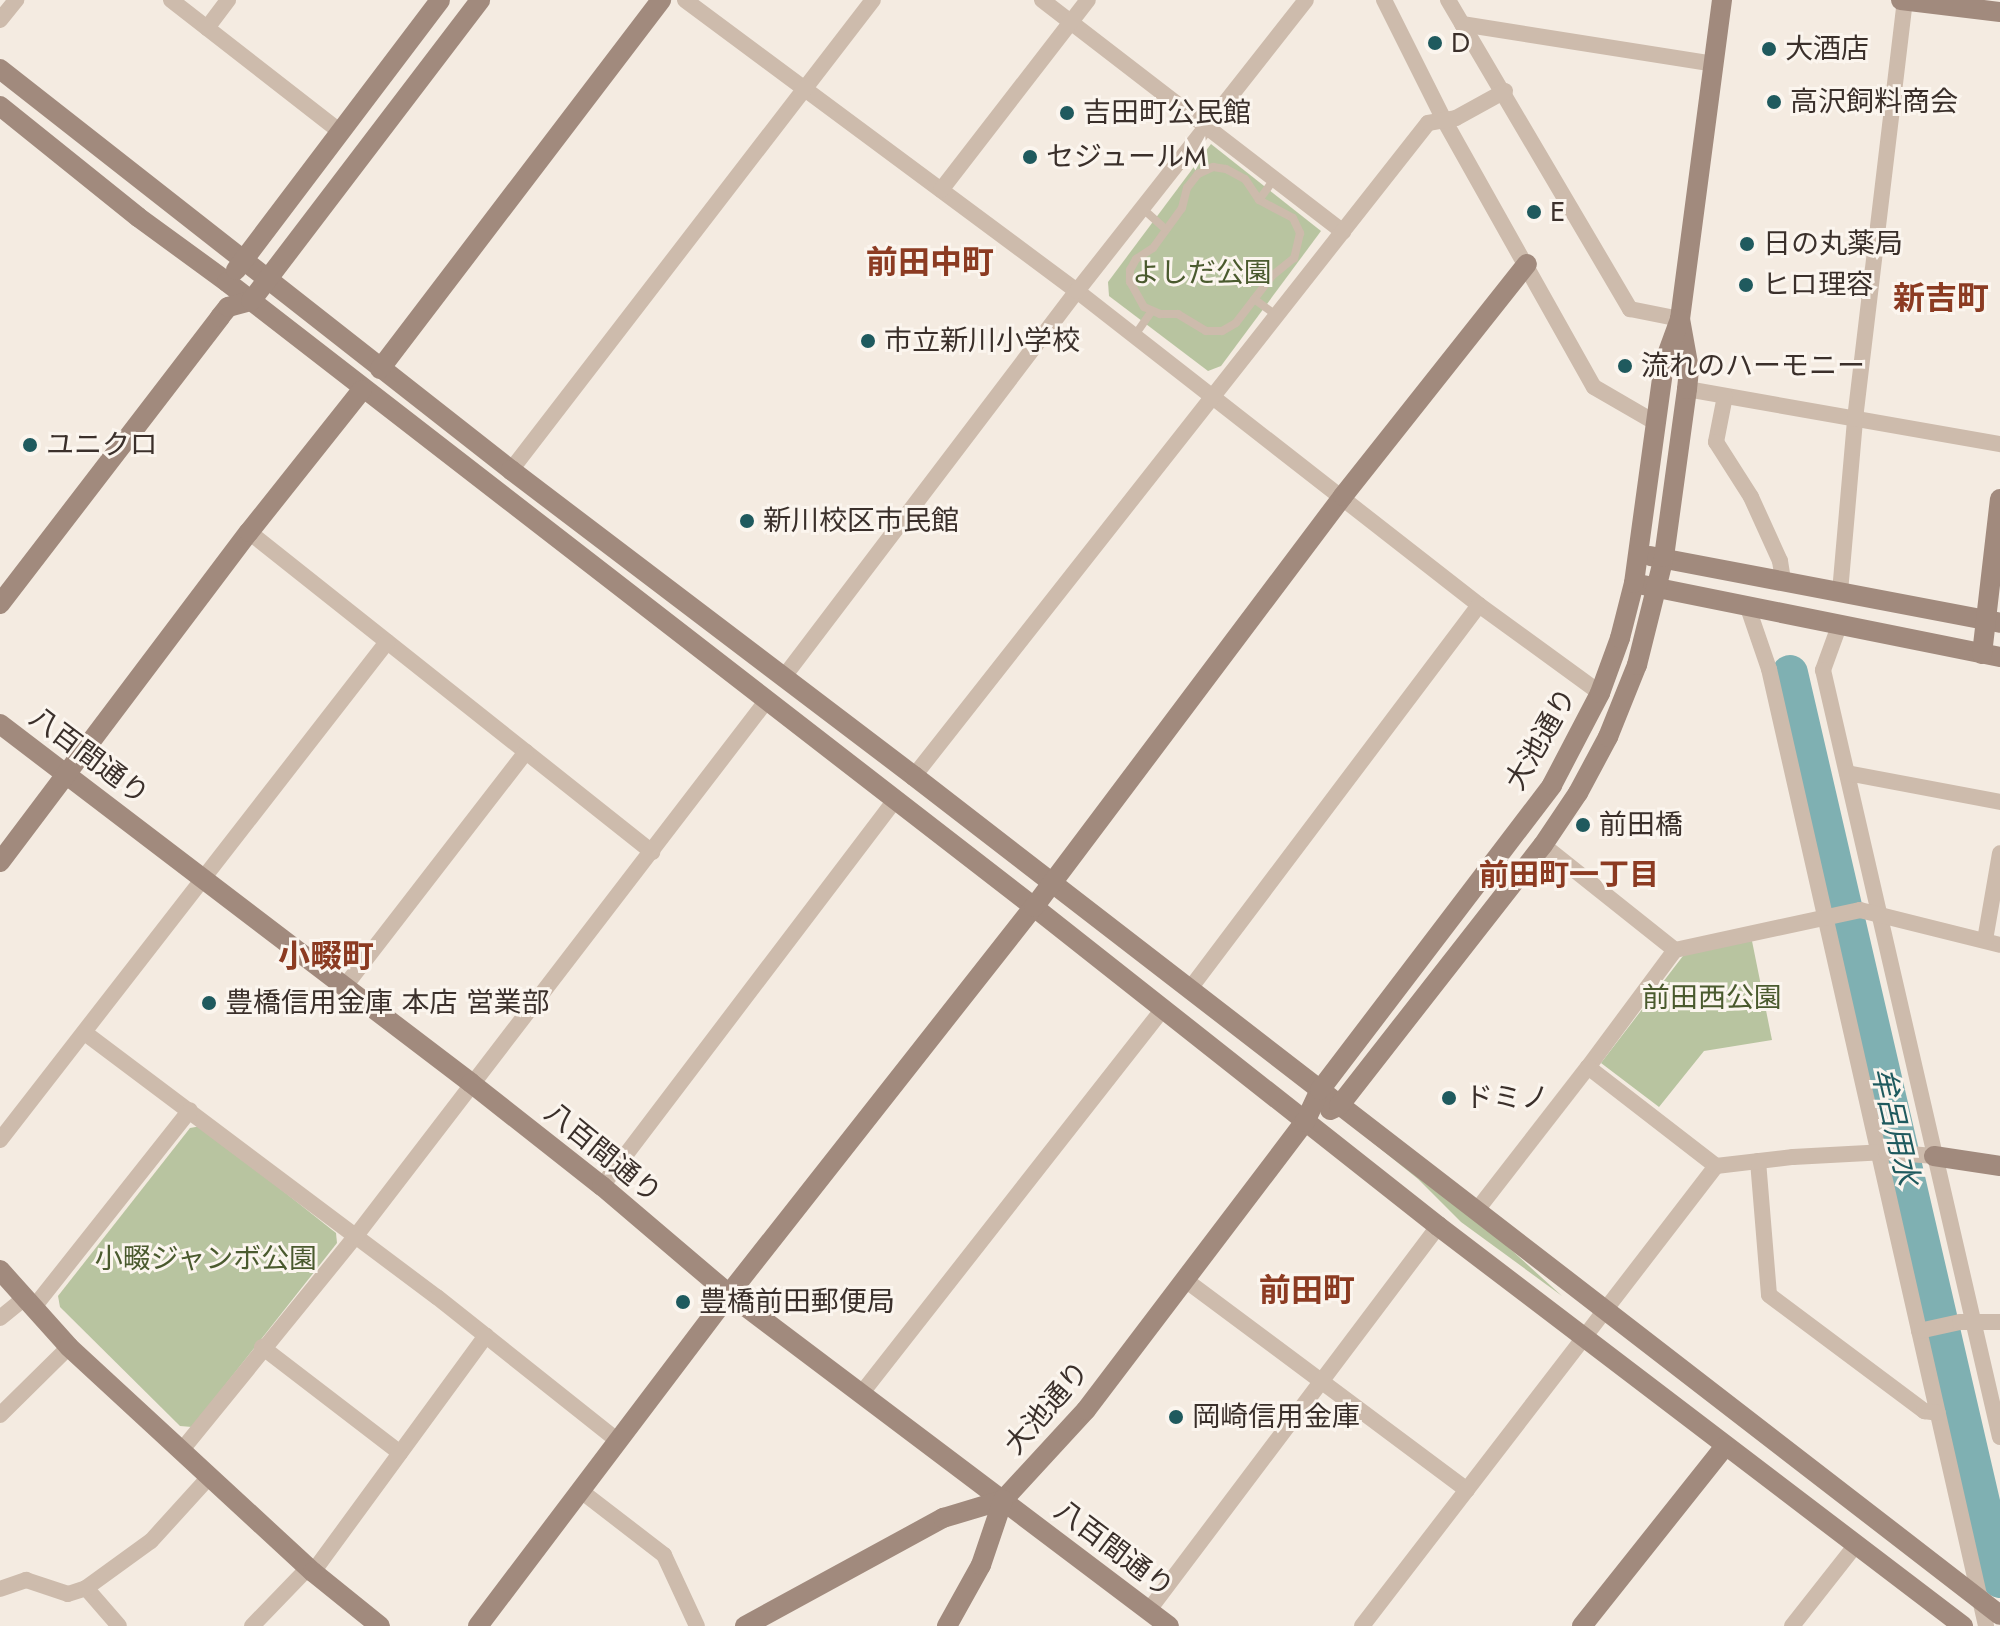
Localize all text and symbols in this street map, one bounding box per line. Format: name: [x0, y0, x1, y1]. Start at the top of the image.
place label: D: [1451, 26, 1470, 60]
place label: 大酒店: [1785, 32, 1869, 66]
marker: D: [1426, 34, 1444, 52]
marker: 大酒店: [1760, 40, 1778, 58]
place label: 高沢飼料商会: [1790, 85, 1958, 119]
marker: 高沢飼料商会: [1765, 93, 1783, 111]
place label: 吉田町公民館: [1083, 96, 1251, 130]
marker: 吉田町公民館: [1058, 104, 1076, 122]
place label: セジュールM: [1046, 140, 1209, 174]
marker: セジュールM: [1021, 148, 1039, 166]
place label: E: [1550, 195, 1565, 229]
marker: E: [1525, 203, 1543, 221]
place label: 日の丸薬局: [1763, 227, 1903, 261]
marker: 日の丸薬局: [1738, 235, 1756, 253]
district label: 前田中町: [866, 243, 994, 281]
park label: よしだ公園: [1132, 256, 1272, 290]
place label: ヒロ理容: [1762, 268, 1874, 302]
marker: ヒロ理容: [1737, 276, 1755, 294]
district label: 新吉町: [1893, 279, 1989, 317]
place label: 市立新川小学校: [884, 324, 1080, 358]
marker: 市立新川小学校: [859, 332, 877, 350]
place label: 流れのハーモニー: [1641, 349, 1865, 383]
marker: 流れのハーモニー: [1616, 357, 1634, 375]
place label: ユニクロ: [46, 428, 158, 462]
marker: ユニクロ: [21, 436, 39, 454]
place label: 新川校区市民館: [763, 504, 959, 538]
marker: 新川校区市民館: [738, 512, 756, 530]
street label: 大池通り: [1498, 682, 1584, 796]
street label: 八百間通り: [23, 700, 155, 812]
place label: 前田橋: [1599, 808, 1683, 842]
marker: 前田橋: [1574, 816, 1592, 834]
district label: 前田町一丁目: [1479, 857, 1659, 893]
district label: 小畷町: [278, 937, 374, 975]
park label: 前田西公園: [1642, 981, 1782, 1015]
place label: 豊橋信用金庫 本店 営業部: [225, 986, 550, 1020]
marker: 豊橋信用金庫 本店 営業部: [200, 994, 218, 1012]
water label: 牟呂用水: [1864, 1063, 1926, 1189]
place label: ドミノ: [1465, 1081, 1549, 1115]
marker: ドミノ: [1440, 1089, 1458, 1107]
street label: 八百間通り: [538, 1096, 668, 1210]
park label: 小畷ジャンボ公園: [94, 1242, 318, 1276]
district label: 前田町: [1259, 1271, 1355, 1309]
place label: 豊橋前田郵便局: [699, 1285, 895, 1319]
marker: 豊橋前田郵便局: [674, 1293, 692, 1311]
street label: 大池通り: [998, 1355, 1096, 1461]
place label: 岡崎信用金庫: [1192, 1400, 1360, 1434]
marker: 岡崎信用金庫: [1167, 1408, 1185, 1426]
street label: 八百間通り: [1048, 1493, 1180, 1605]

